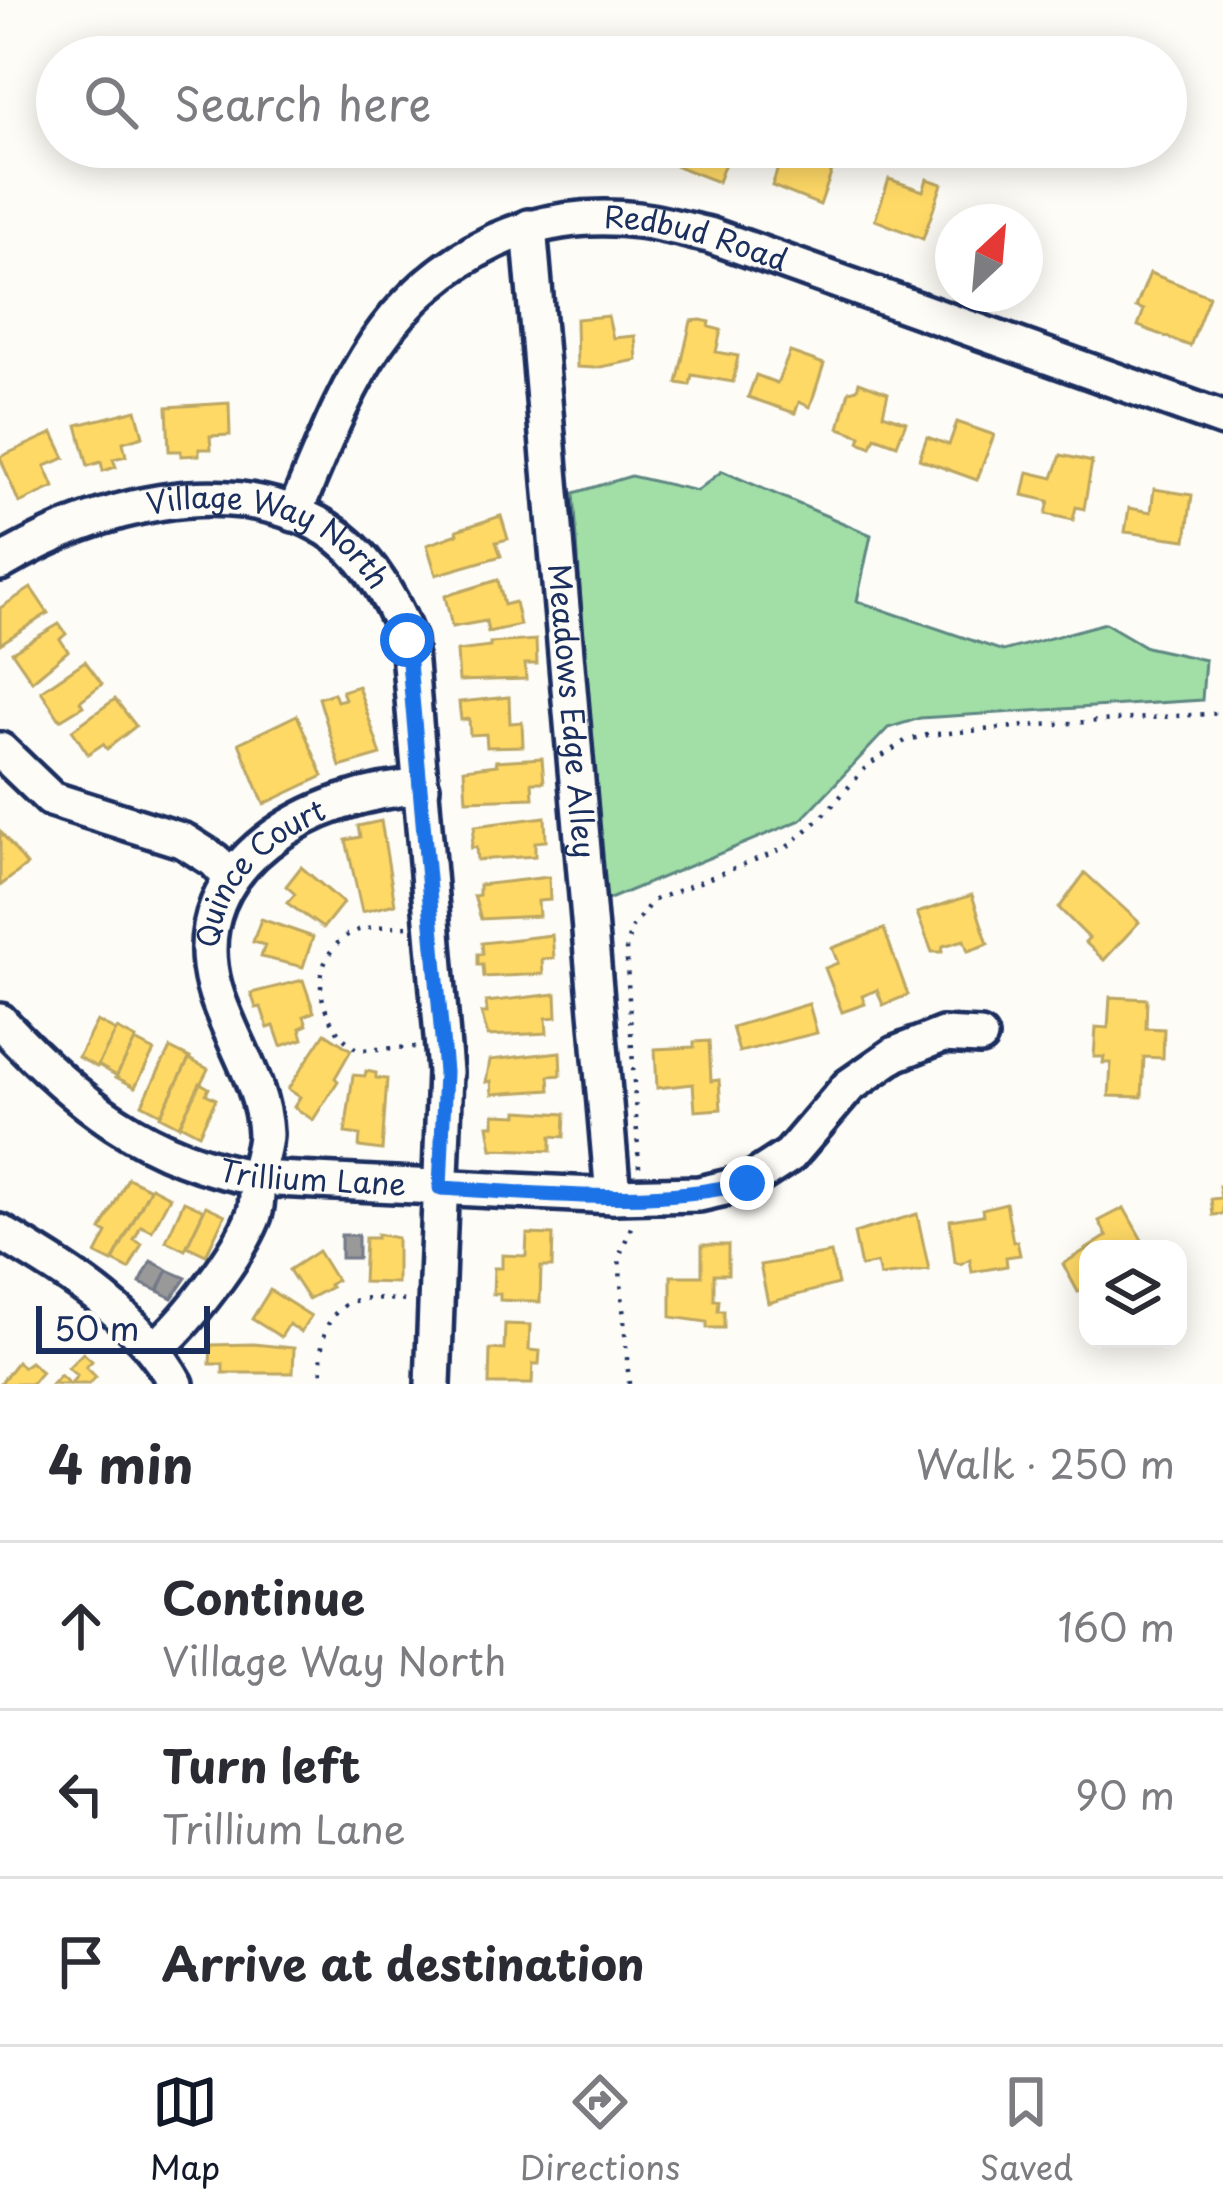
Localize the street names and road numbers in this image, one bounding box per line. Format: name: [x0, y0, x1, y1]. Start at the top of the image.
street label: Redbud Road: [603, 193, 794, 281]
street label: Village Way North: [142, 473, 402, 597]
street label: Meadows Edge Alley: [538, 562, 609, 860]
street label: Quince Court: [184, 786, 332, 950]
street label: Trillium Lane: [215, 1146, 407, 1206]

